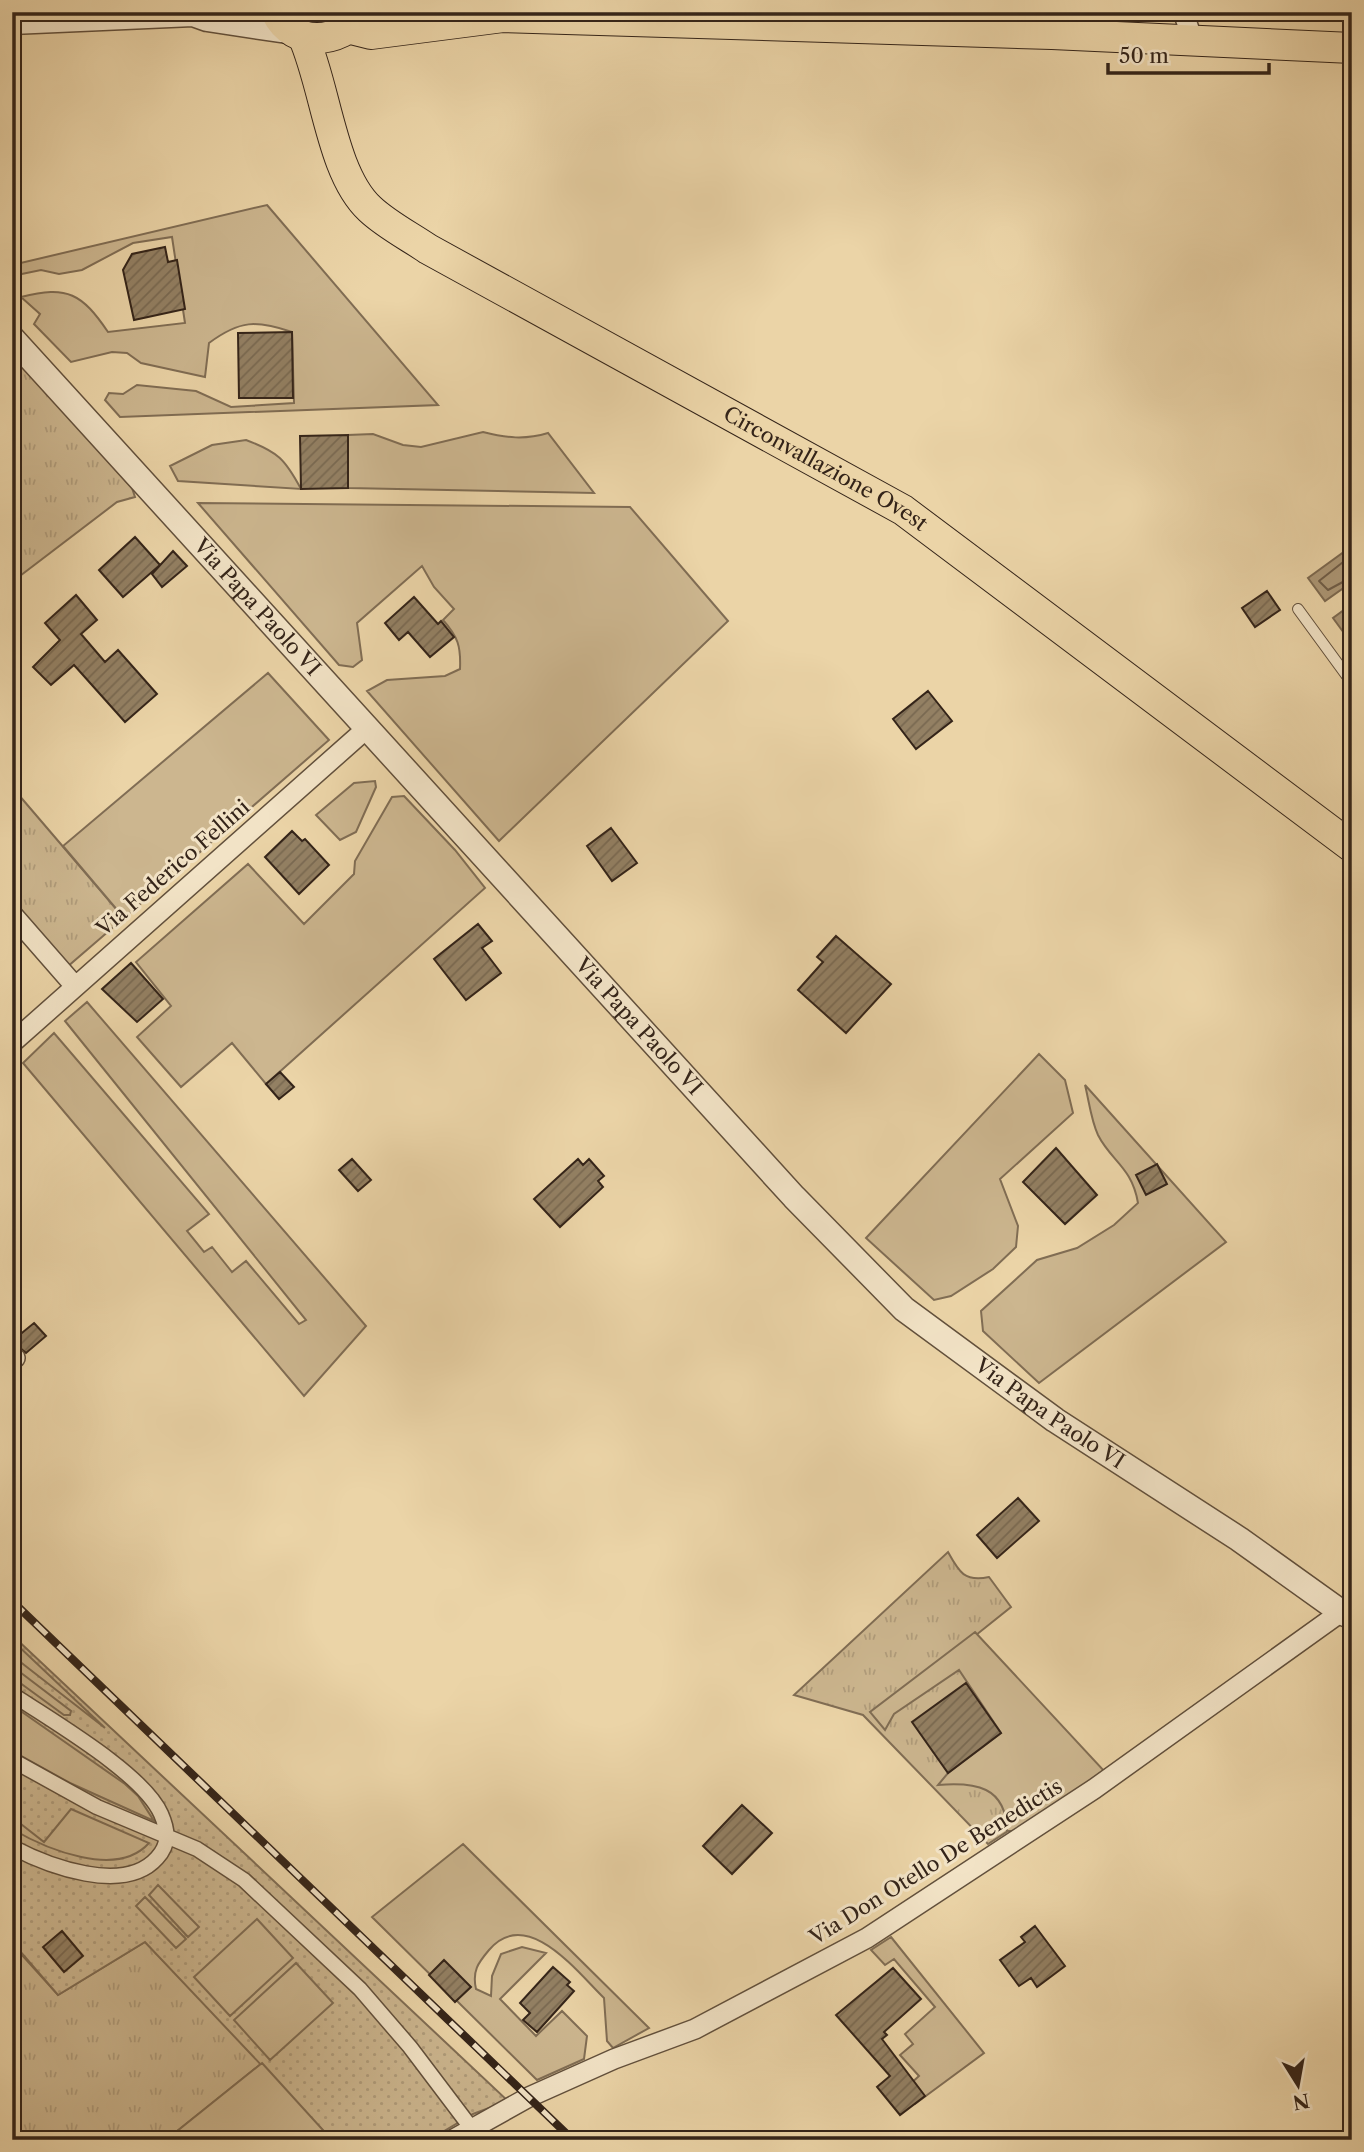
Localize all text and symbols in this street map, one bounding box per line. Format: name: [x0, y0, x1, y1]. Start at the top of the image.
scale bar: [1108, 32, 1270, 76]
text: 50 m: [1119, 43, 1169, 68]
street label: Circonvallazione Ovest: [719, 401, 933, 536]
street label: Via Papa Paolo VI: [188, 532, 326, 681]
street label: Via Federico Fellini: [90, 794, 254, 942]
street label: Via Papa Paolo VI: [570, 952, 708, 1100]
street label: Via Papa Paolo VI: [969, 1352, 1129, 1474]
street label: Via Don Otello De Benedictis: [804, 1773, 1067, 1950]
north arrow: [1262, 2050, 1332, 2120]
text: N: [1291, 2088, 1311, 2114]

